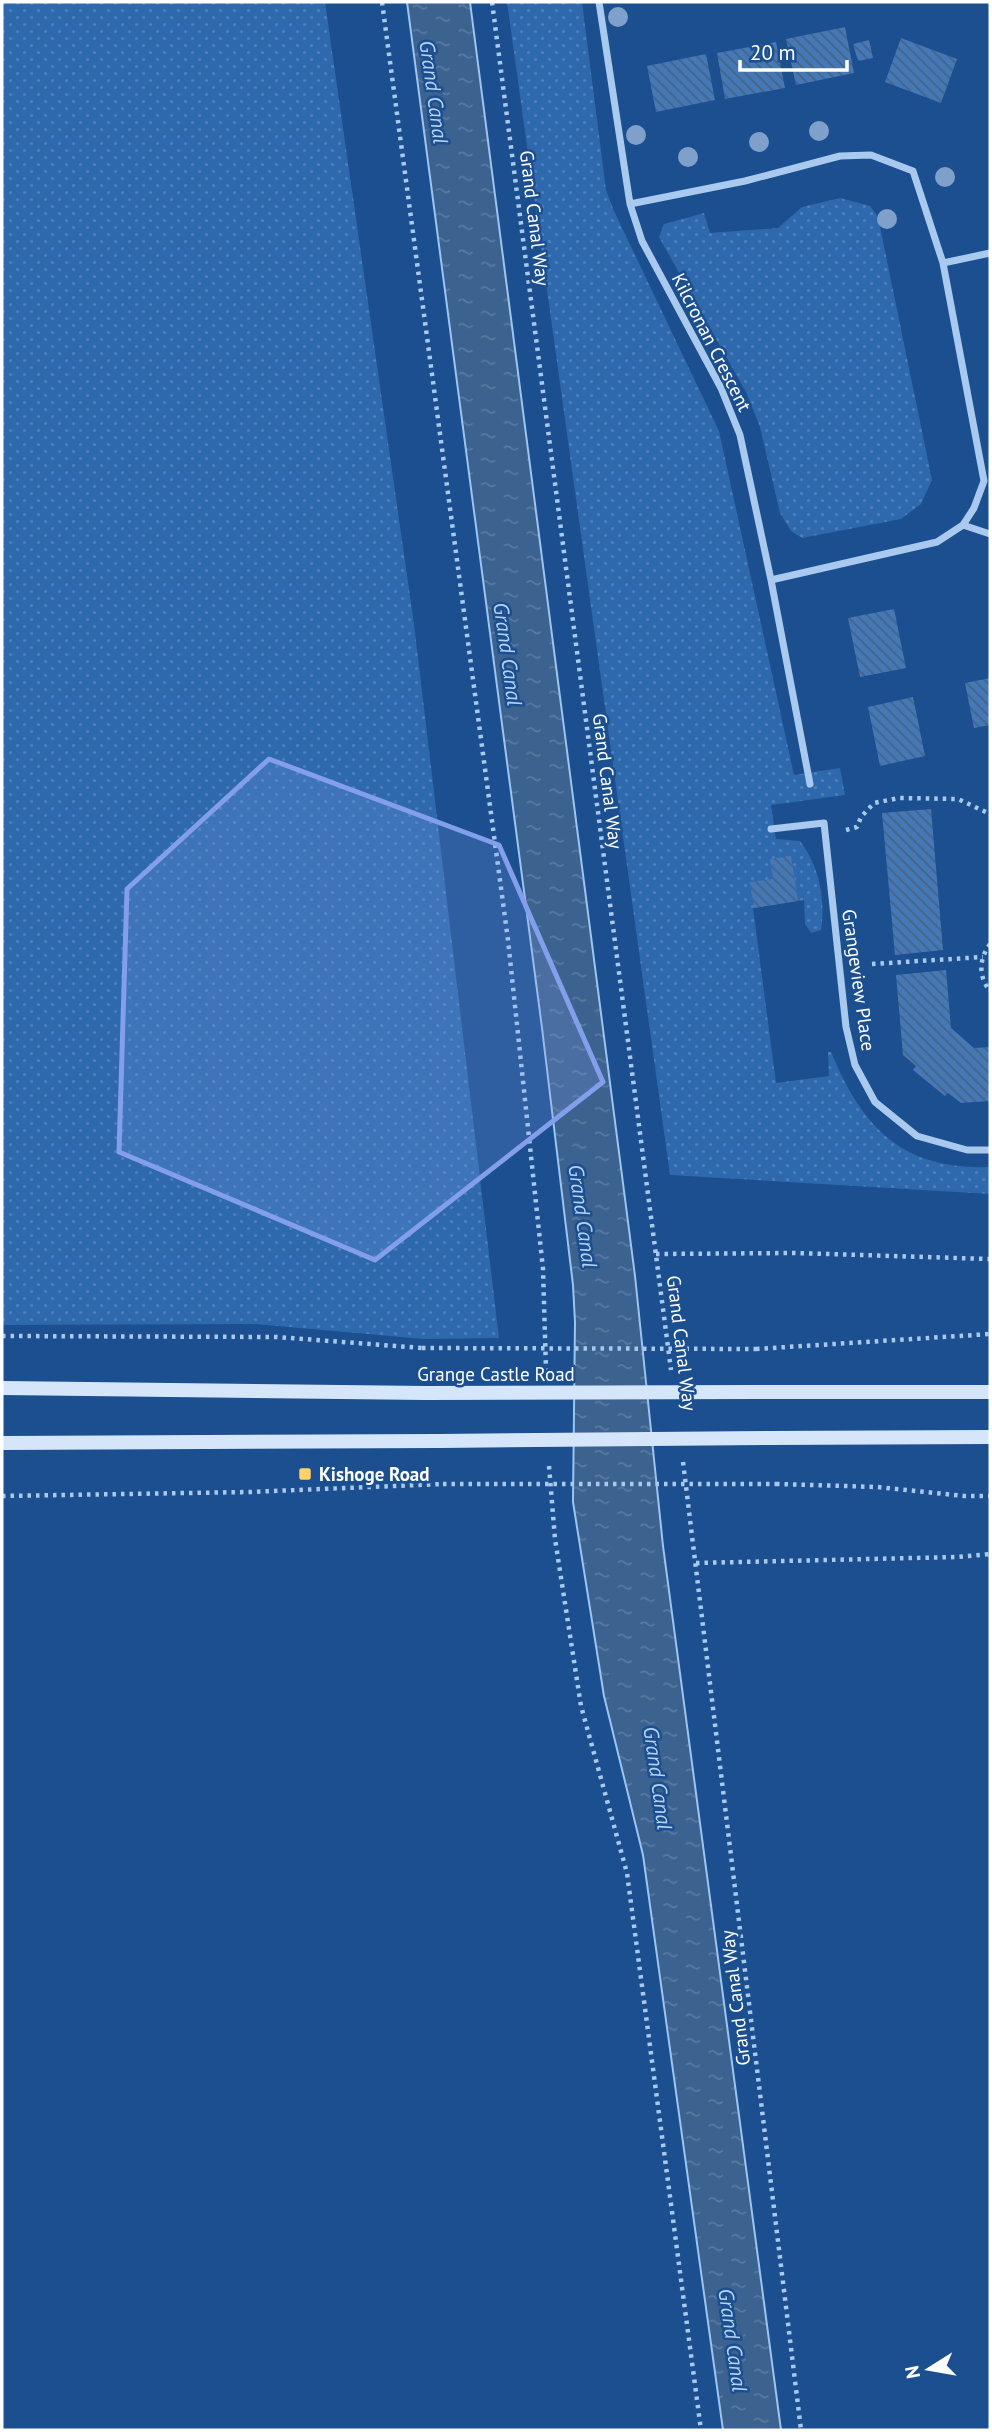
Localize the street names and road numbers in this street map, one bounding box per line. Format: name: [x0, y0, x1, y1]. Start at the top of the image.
street label: Grand Canal Way: [515, 149, 555, 287]
street label: Kilcronan Crescent: [667, 269, 757, 416]
street label: Grand Canal Way: [588, 712, 628, 850]
street label: Grangeview Place: [837, 908, 881, 1052]
street label: Grand Canal Way: [662, 1274, 702, 1412]
street label: Grange Castle Road: [417, 1362, 575, 1386]
street label: Grand Canal Way: [715, 1929, 755, 2067]

